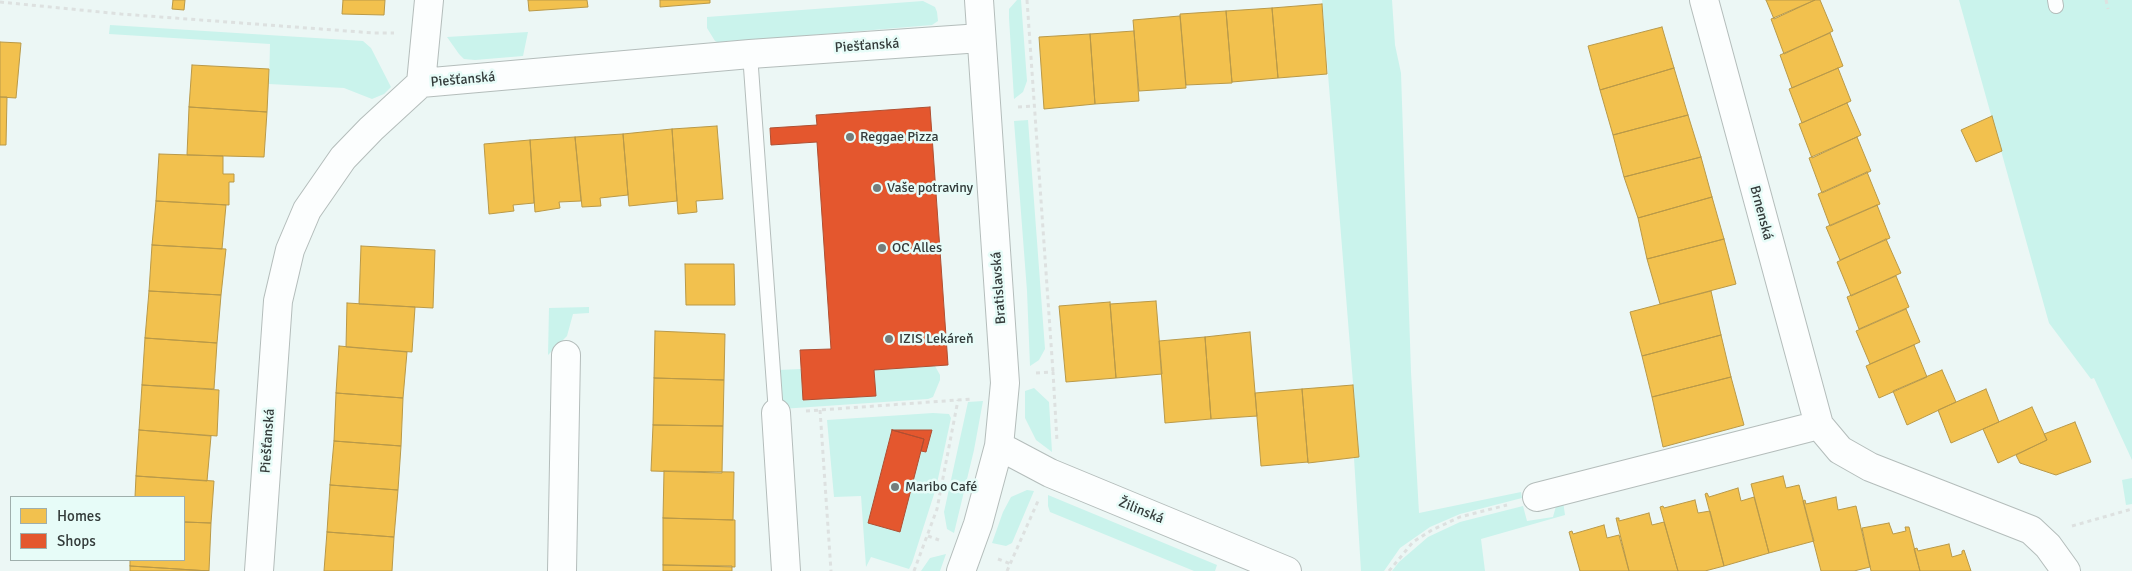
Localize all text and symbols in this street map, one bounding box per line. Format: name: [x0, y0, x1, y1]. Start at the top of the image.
street label: Piešťanská: [834, 35, 900, 57]
street label: Piešťanská: [430, 69, 496, 91]
place label: Reggae Pizza: [860, 129, 938, 145]
marker: Reggae Pizza: [844, 131, 856, 143]
place label: Vaše potraviny: [887, 180, 973, 196]
marker: Vaše potraviny: [871, 182, 883, 194]
street label: Brnenská: [1746, 184, 1776, 242]
place label: OC Alles: [892, 240, 942, 256]
marker: OC Alles: [876, 242, 888, 254]
street label: Bratislavská: [988, 251, 1010, 325]
place label: IZIS Lekáreň: [899, 331, 974, 347]
marker: IZIS Lekáreň: [883, 333, 895, 345]
street label: Piešťanská: [257, 408, 279, 474]
place label: Maribo Café: [905, 479, 977, 495]
marker: Maribo Café: [889, 481, 901, 493]
street label: Žilinská: [1116, 494, 1166, 528]
legend: [10, 496, 185, 561]
text: Homes: [57, 507, 101, 525]
text: Shops: [57, 532, 96, 550]

